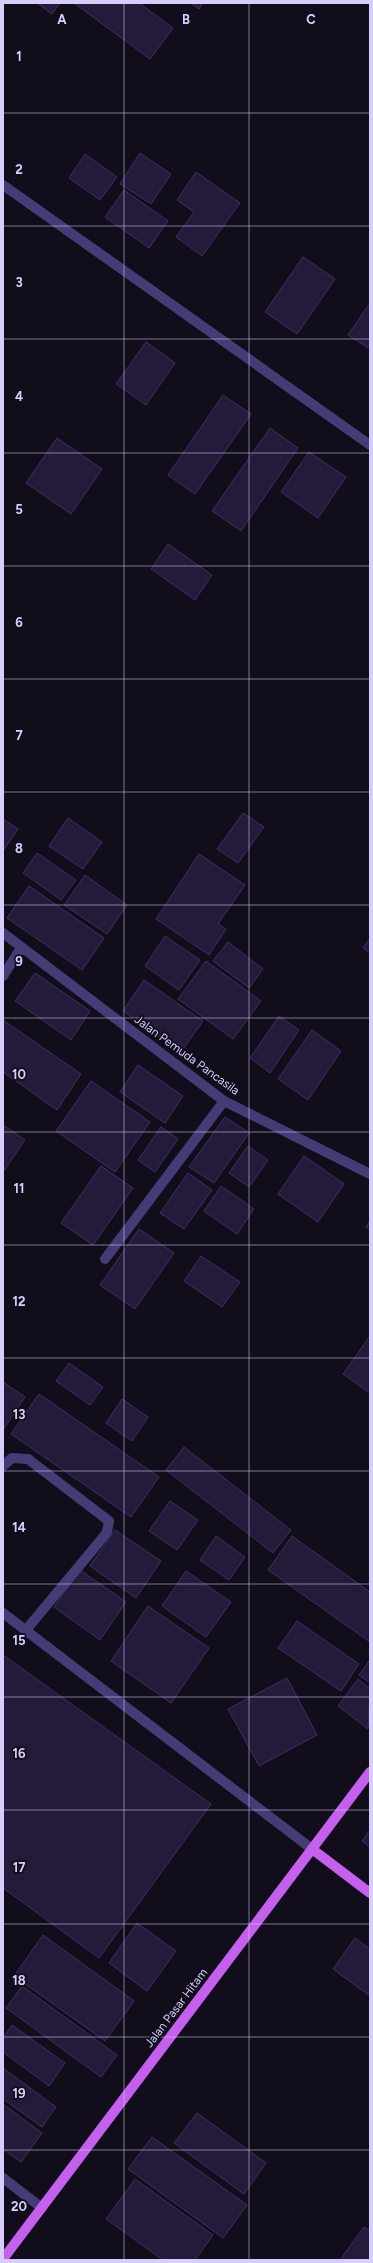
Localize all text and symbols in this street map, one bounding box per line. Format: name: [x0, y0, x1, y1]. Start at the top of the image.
text: A: [57, 12, 67, 27]
text: B: [182, 12, 190, 27]
text: C: [306, 12, 316, 27]
text: 1: [16, 49, 22, 64]
text: 2: [15, 162, 23, 177]
text: 3: [15, 275, 23, 290]
text: 4: [15, 389, 23, 404]
text: 5: [15, 502, 23, 517]
text: 6: [15, 615, 23, 630]
text: 7: [15, 728, 23, 743]
text: 8: [15, 841, 23, 856]
text: 9: [15, 954, 23, 969]
street label: Jalan Pemuda Pancasila: [132, 1012, 242, 1098]
text: 10: [12, 1067, 26, 1082]
text: 11: [14, 1181, 24, 1196]
text: 12: [12, 1294, 26, 1309]
text: 13: [13, 1407, 25, 1422]
text: 14: [12, 1520, 26, 1535]
text: 15: [12, 1633, 26, 1648]
text: 16: [12, 1746, 26, 1761]
text: 17: [13, 1860, 25, 1875]
street label: Jalan Pasar Hitam: [142, 1966, 210, 2050]
text: 18: [12, 1973, 26, 1988]
text: 19: [12, 2086, 26, 2101]
text: 20: [11, 2199, 27, 2214]

